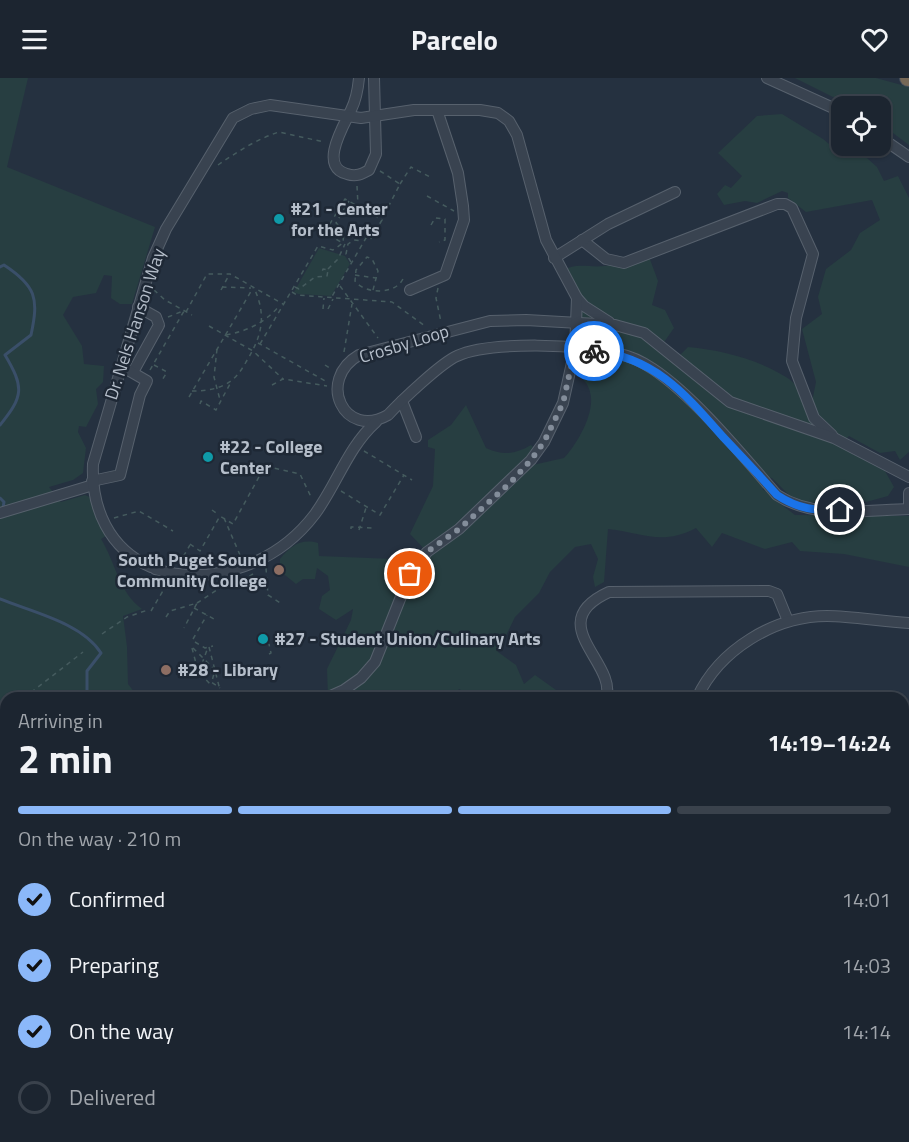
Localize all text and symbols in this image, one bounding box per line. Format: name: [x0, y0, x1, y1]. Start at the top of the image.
text: Parcelo: [411, 19, 498, 60]
icon: menu: [18, 23, 51, 56]
icon: heart: [858, 23, 891, 56]
map controls: [831, 96, 891, 156]
button: locate: [831, 96, 891, 156]
place label: #21 - Center for the Arts: [291, 195, 388, 243]
marker: #21 - Center for the Arts: [272, 212, 286, 226]
street label: Dr. Nels Hanson Way: [97, 244, 172, 403]
street label: Crosby Loop: [356, 317, 452, 370]
courier: [564, 321, 624, 381]
icon: bike: [578, 335, 611, 368]
place label: #22 - College Center: [220, 433, 322, 481]
marker: #22 - College Center: [201, 450, 215, 464]
pin: [814, 484, 865, 535]
icon: home: [823, 493, 856, 526]
place label: South Puget Sound Community College: [117, 546, 267, 594]
pin: [384, 548, 435, 599]
icon: bag: [393, 557, 426, 590]
marker: South Puget Sound Community College: [272, 563, 286, 577]
place label: #27 - Student Union/Culinary Arts: [275, 625, 541, 652]
marker: #27 - Student Union/Culinary Arts: [256, 632, 270, 646]
place label: #28 - Library: [178, 656, 278, 683]
marker: #28 - Library: [159, 663, 173, 677]
text: Arriving in: [18, 705, 103, 736]
text: 14:19–14:24: [768, 726, 891, 760]
text: 2 min: [18, 729, 113, 788]
text: On the way · 210 m: [18, 823, 181, 854]
text: Confirmed: [69, 882, 165, 916]
icon: check: [18, 883, 51, 916]
text: 14:01: [842, 884, 891, 915]
text: Preparing: [69, 948, 159, 982]
icon: check: [18, 949, 51, 982]
text: 14:03: [842, 950, 891, 981]
text: On the way: [69, 1014, 174, 1048]
icon: check: [18, 1015, 51, 1048]
text: 14:14: [842, 1016, 891, 1047]
text: Delivered: [69, 1080, 156, 1114]

